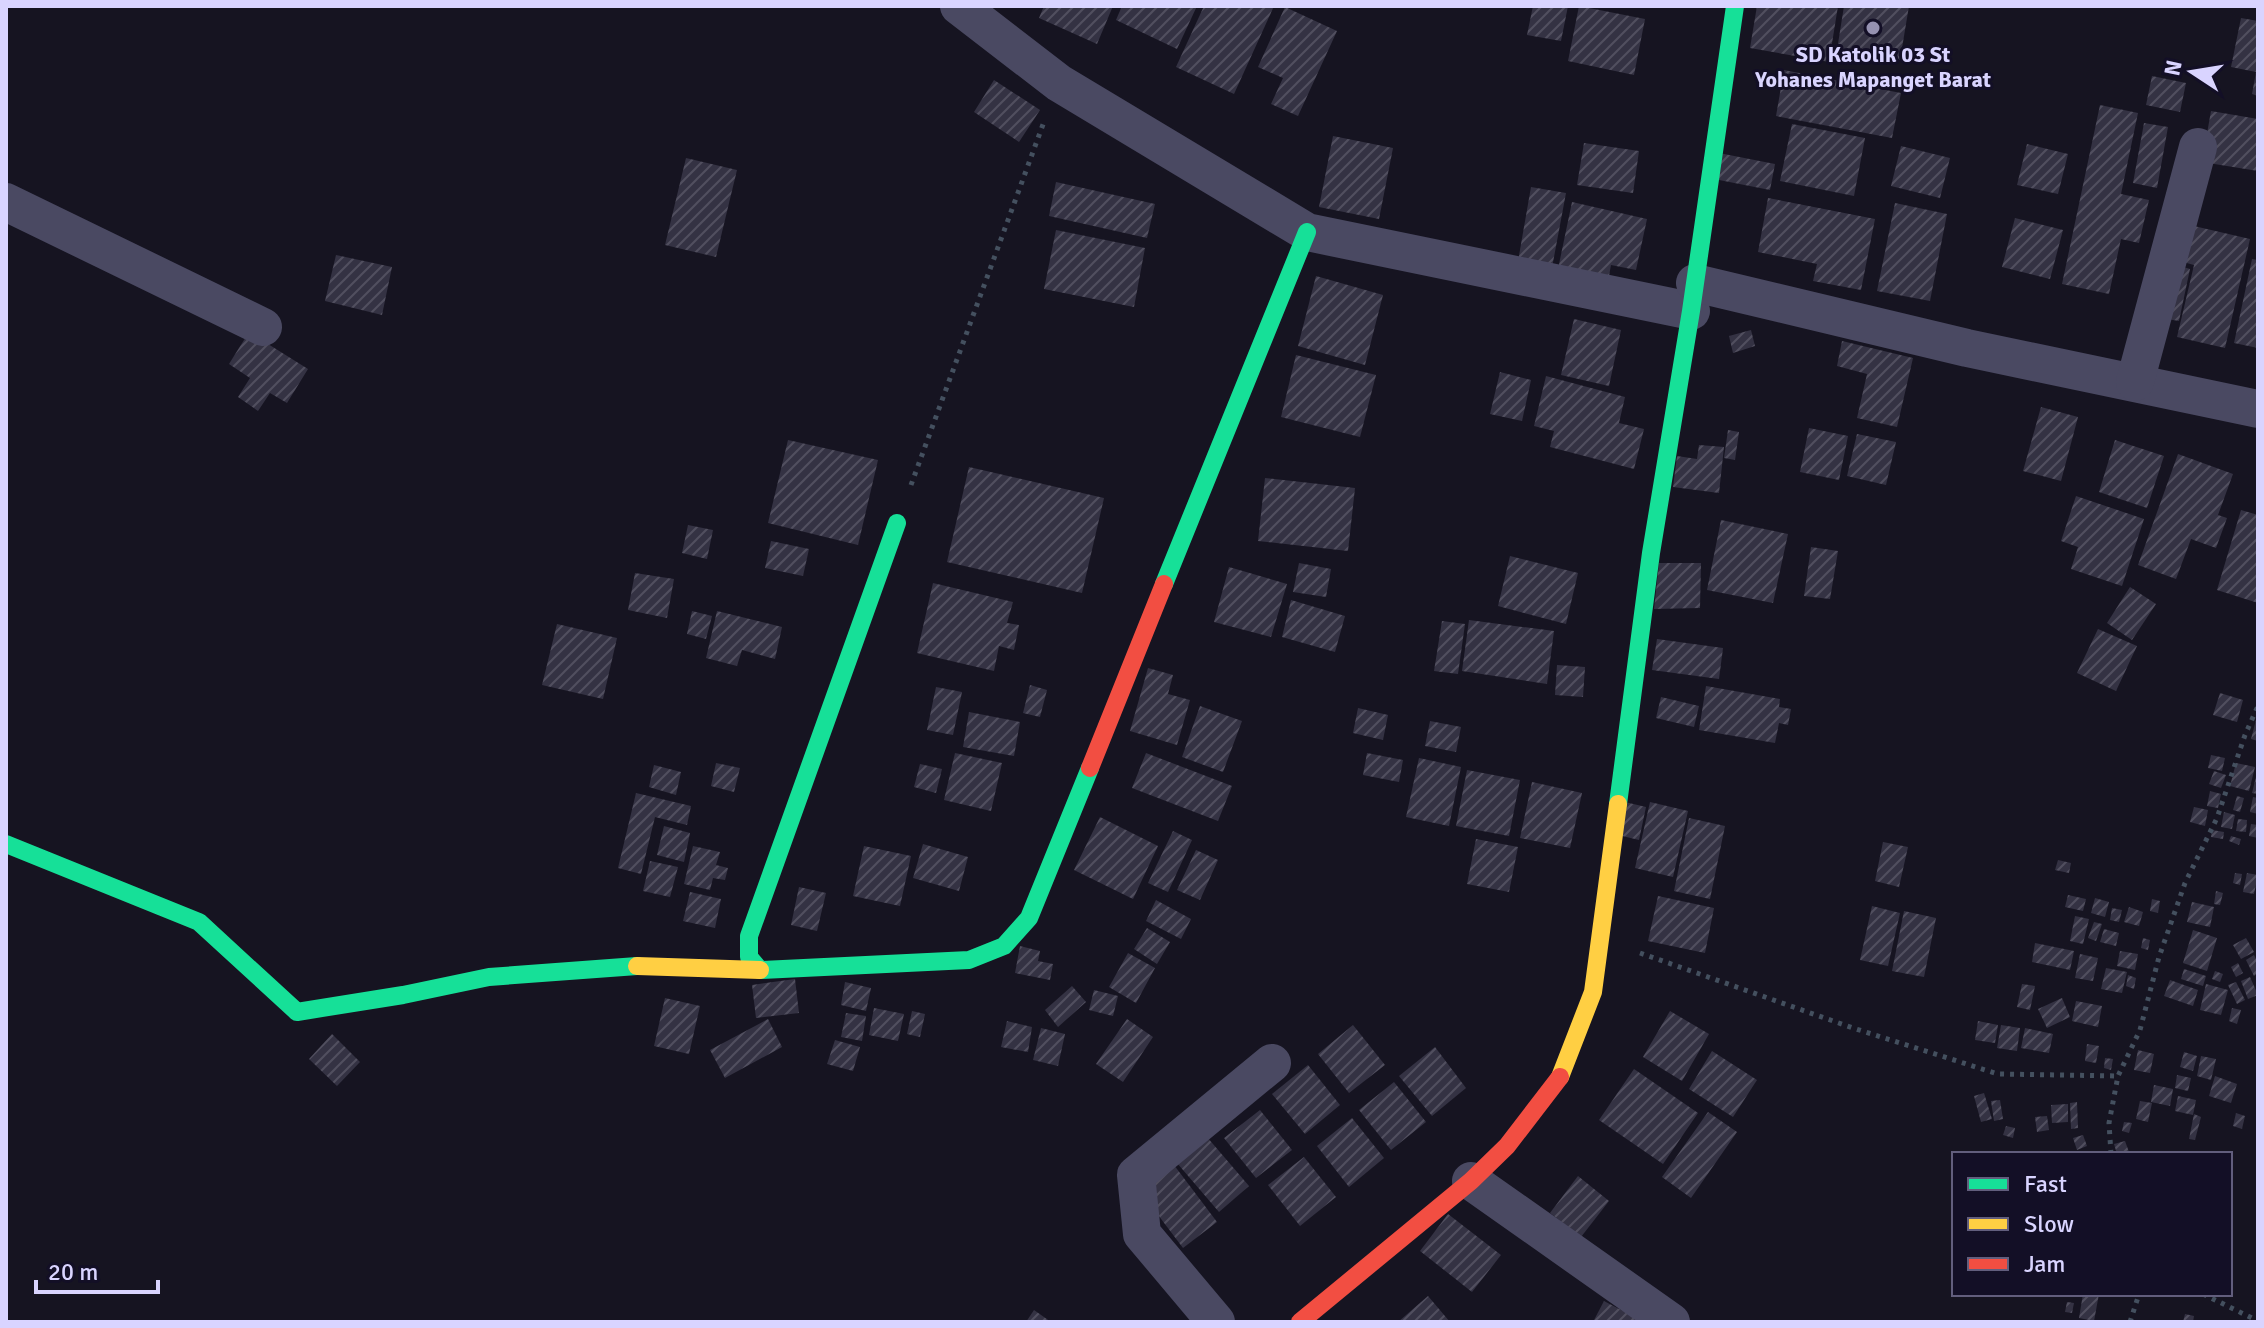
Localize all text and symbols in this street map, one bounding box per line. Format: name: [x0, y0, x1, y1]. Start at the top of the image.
marker: SD Katolik 03 St Yohanes Mapanget Barat: [1864, 19, 1882, 37]
north arrow: [2152, 32, 2232, 112]
place label: SD Katolik 03 St Yohanes Mapanget Barat: [1754, 41, 1991, 93]
text: N: [2158, 58, 2188, 78]
legend: [1952, 1152, 2232, 1296]
text: Fast: [2024, 1169, 2067, 1199]
text: Slow: [2024, 1209, 2074, 1239]
scale bar: [36, 1244, 158, 1294]
text: Jam: [2024, 1249, 2065, 1279]
text: 20 m: [48, 1257, 98, 1287]

